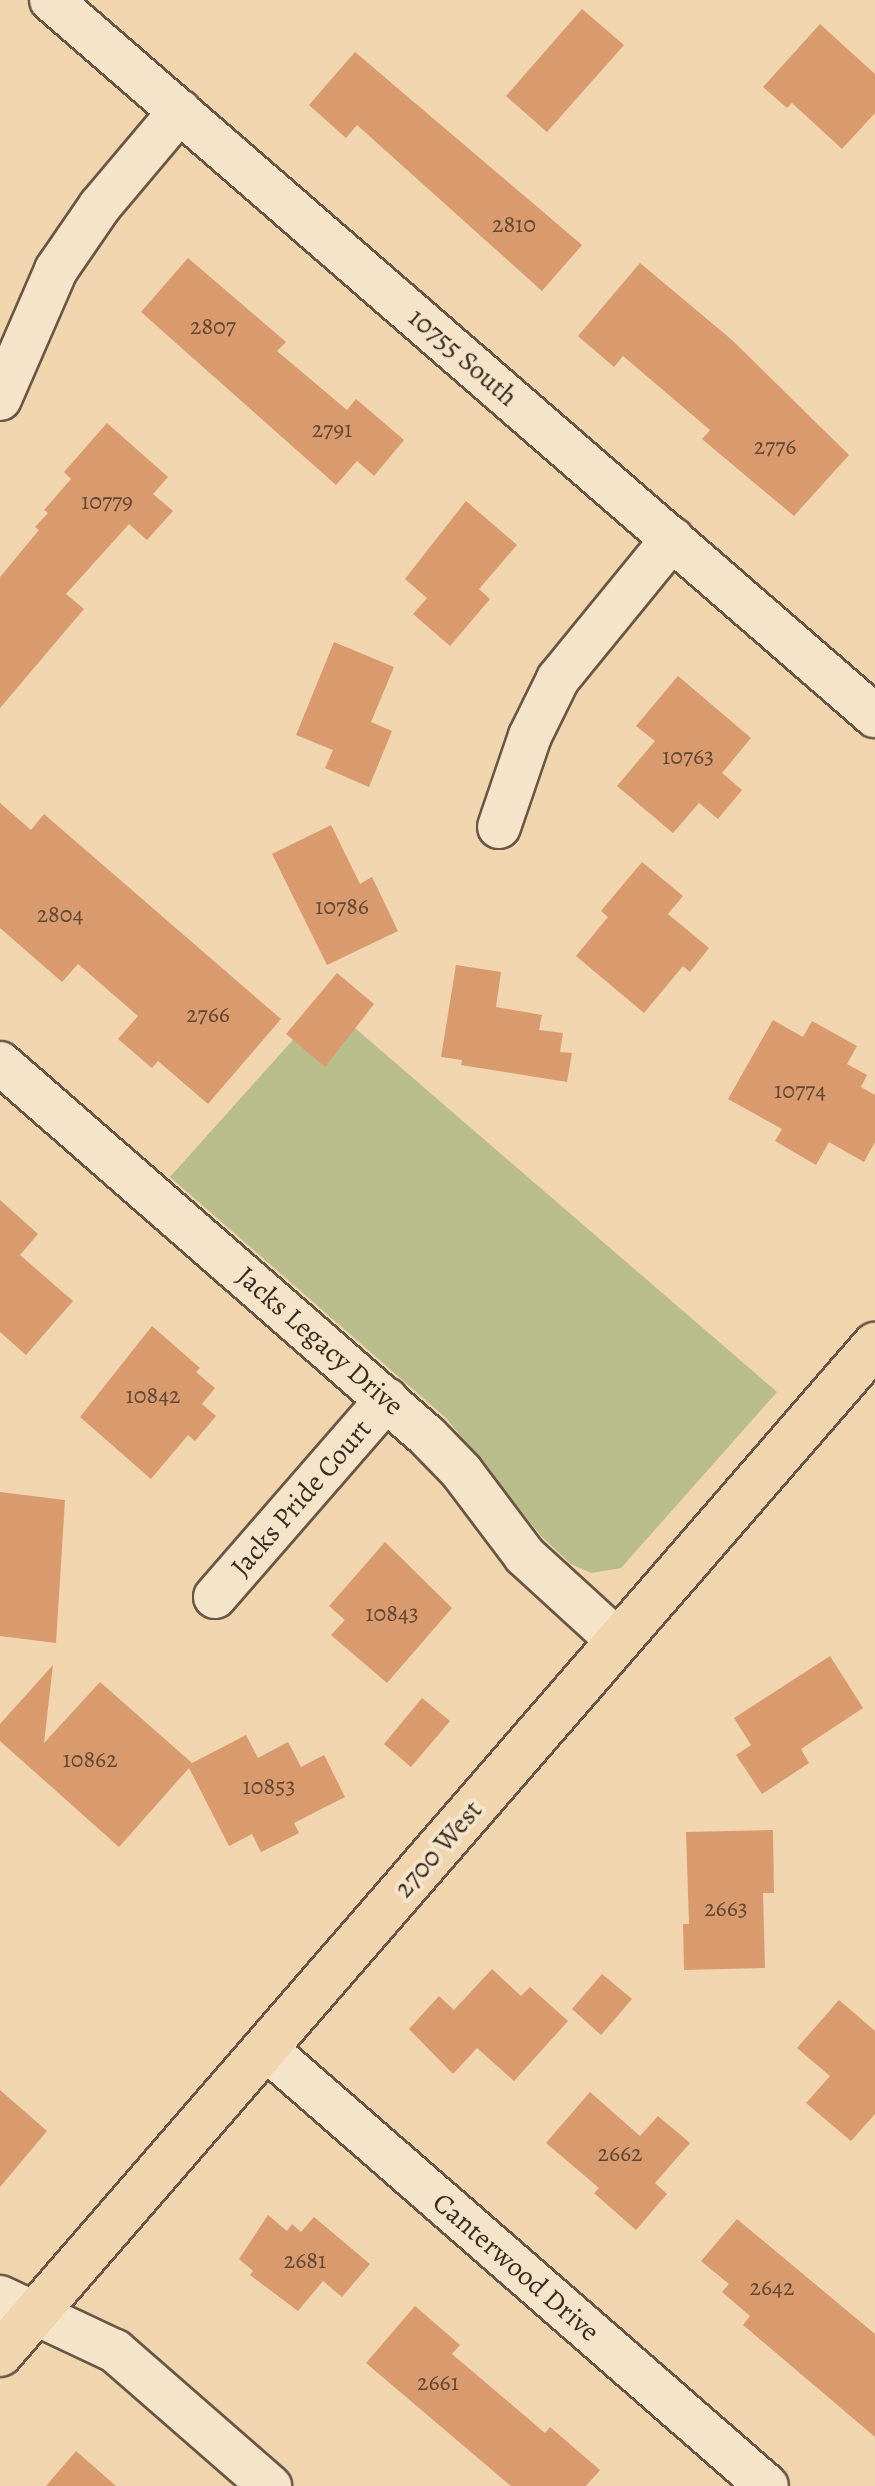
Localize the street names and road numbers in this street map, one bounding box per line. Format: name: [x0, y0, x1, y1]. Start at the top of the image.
street label: 10755 South: [402, 301, 524, 413]
street label: Jacks Legacy Drive: [230, 1259, 410, 1423]
street label: Jacks Pride Court: [224, 1413, 378, 1583]
street label: 2700 West: [387, 1794, 489, 1904]
street label: Canterwood Drive: [426, 2186, 606, 2348]

